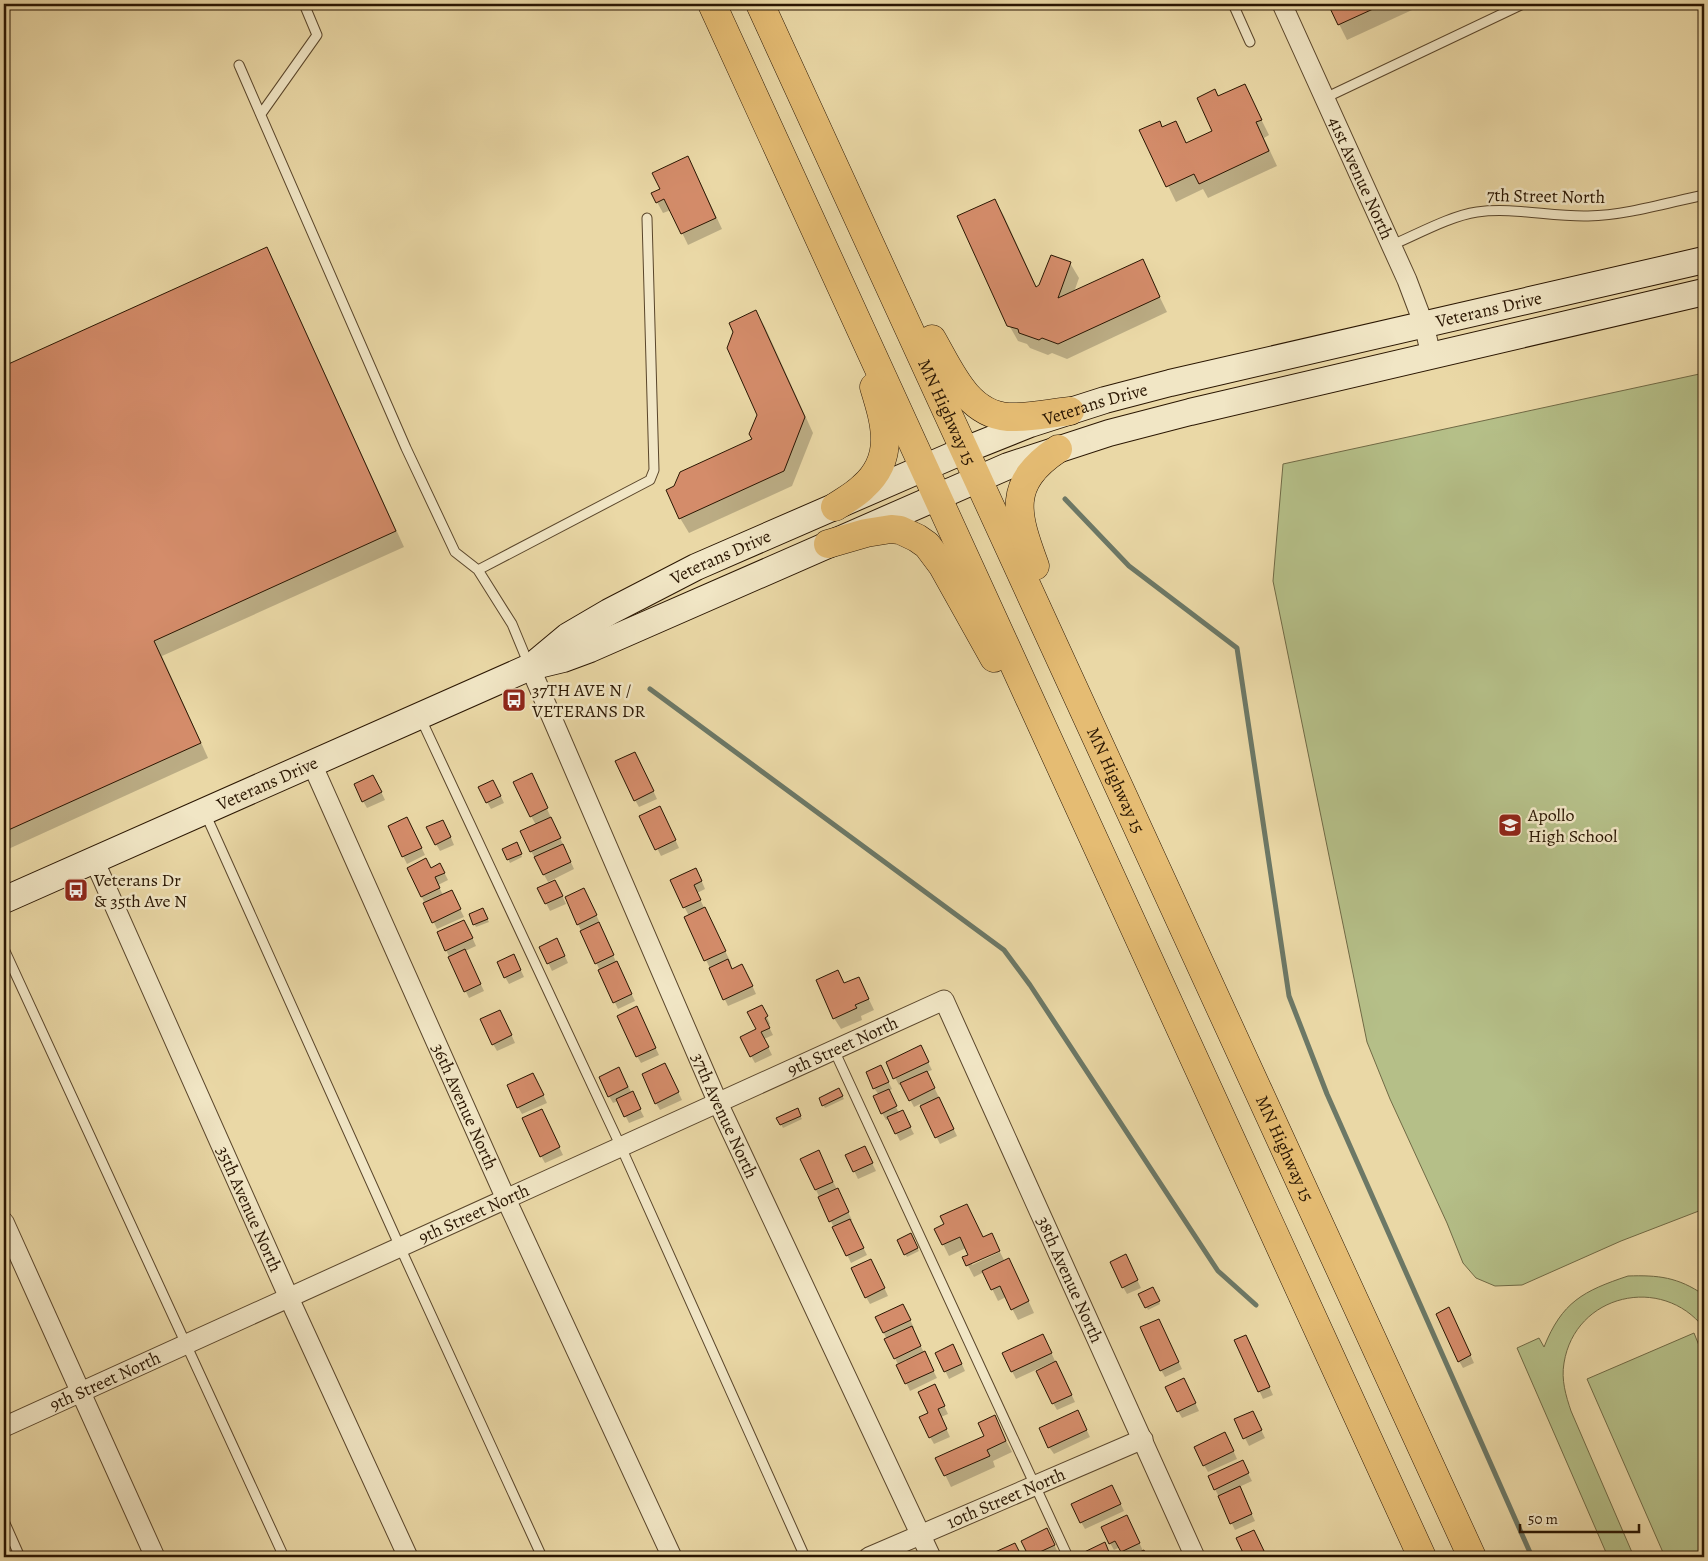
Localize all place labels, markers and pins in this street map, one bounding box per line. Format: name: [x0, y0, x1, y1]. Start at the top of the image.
place label: 37TH AVE N / VETERANS DR: [531, 678, 645, 723]
bus stop icon: 37TH AVE N / VETERANS DR: [501, 687, 527, 713]
place label: Apollo High School: [1527, 803, 1618, 848]
school or university icon: Apollo High School: [1497, 812, 1523, 838]
place label: Veterans Dr & 35th Ave N: [93, 868, 187, 913]
bus stop icon: Veterans Dr & 35th Ave N: [63, 877, 89, 903]

